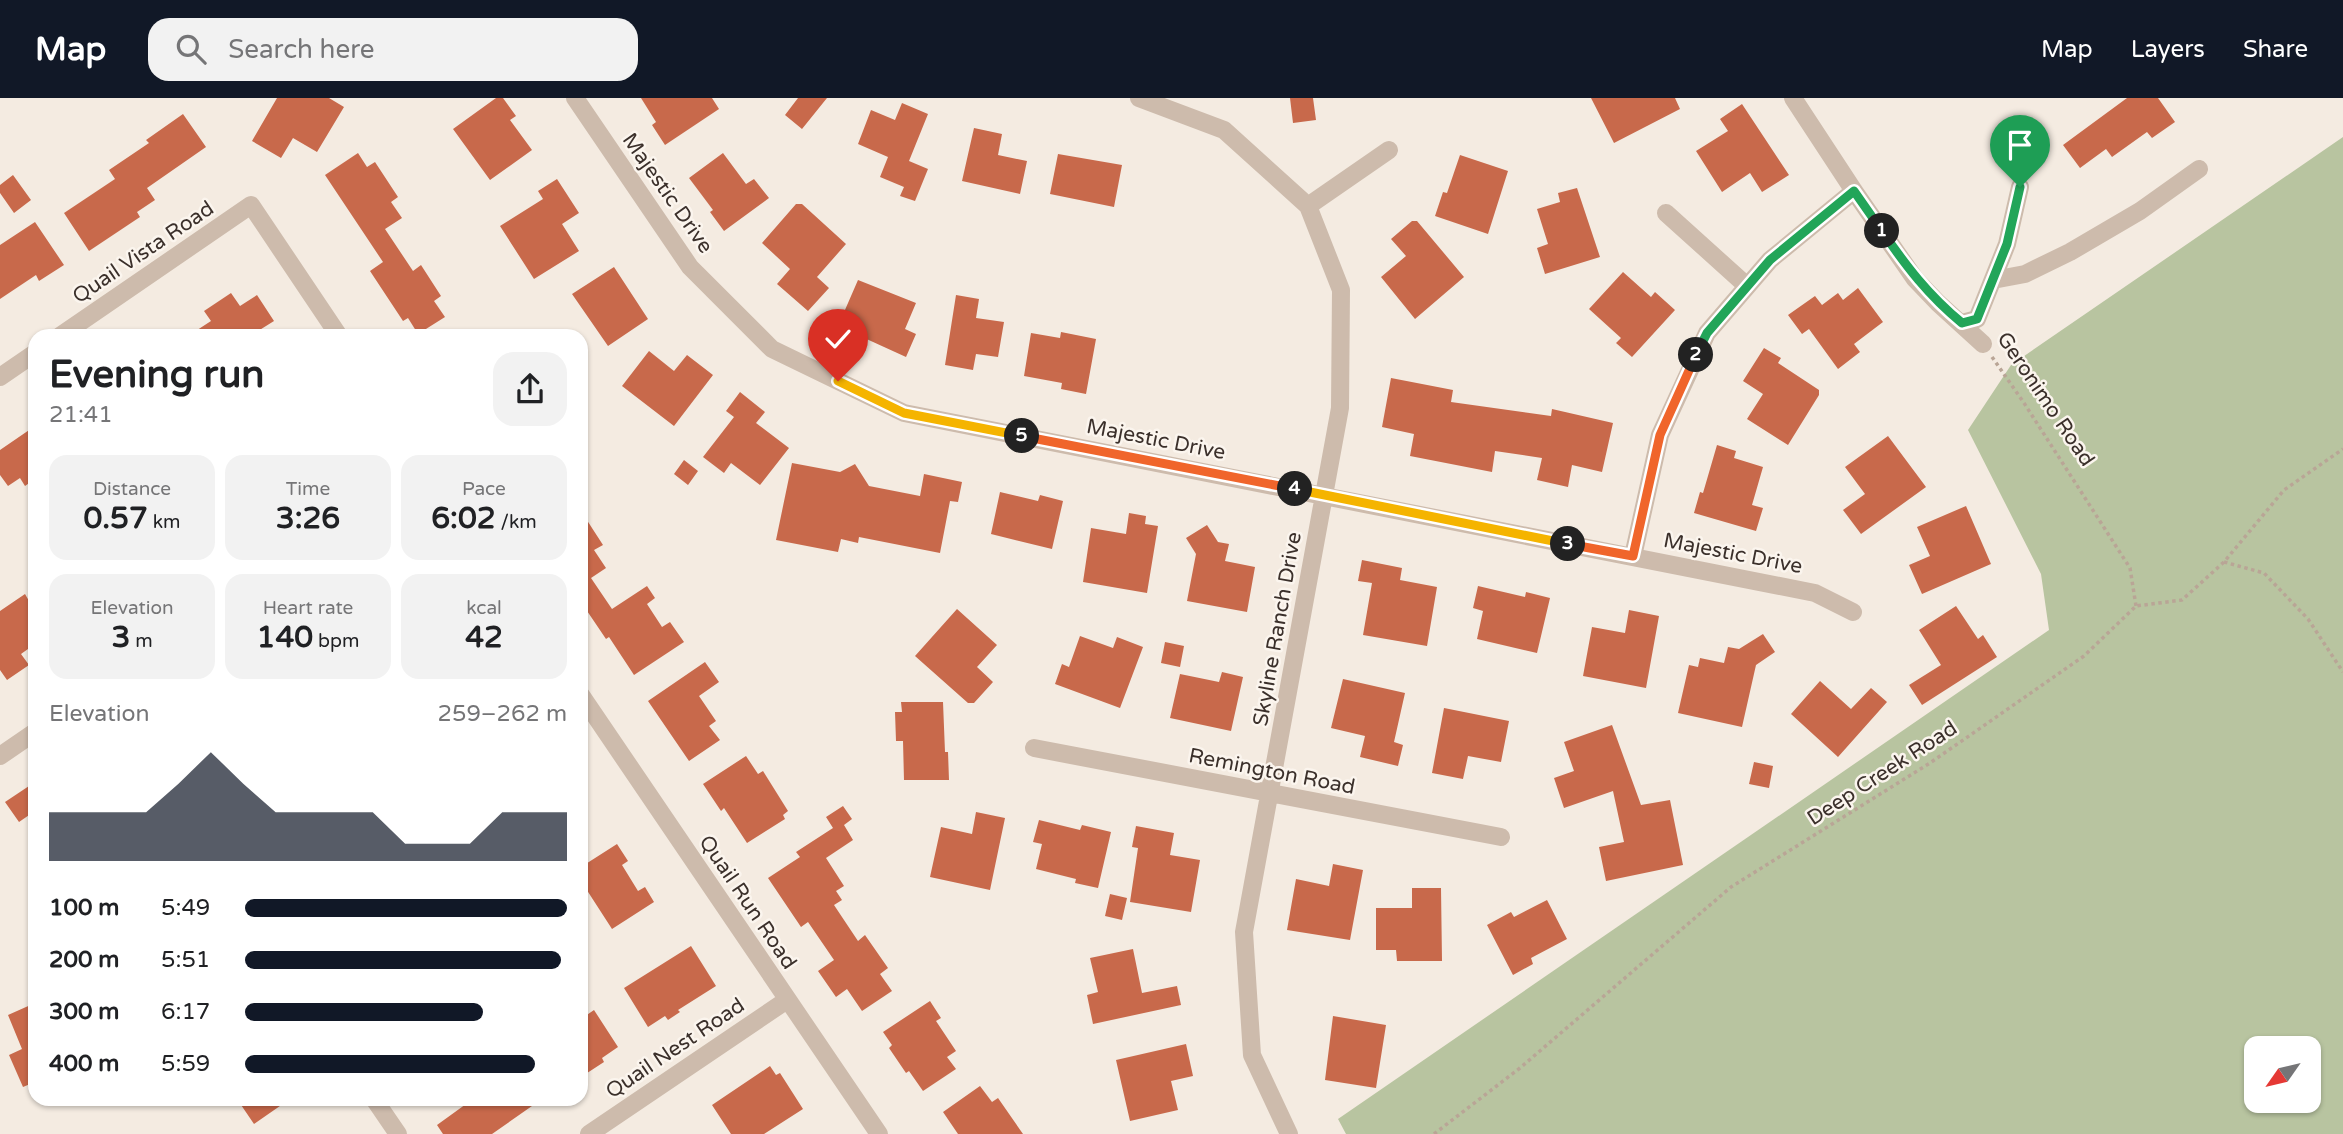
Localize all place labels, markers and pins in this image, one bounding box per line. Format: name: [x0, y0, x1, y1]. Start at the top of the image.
pin: [1990, 115, 2050, 187]
pin: 1: [1864, 214, 1899, 248]
pin: [808, 309, 868, 381]
pin: 2: [1678, 338, 1714, 372]
pin: 5: [1004, 418, 1040, 454]
pin: 4: [1278, 472, 1312, 506]
pin: 3: [1550, 526, 1586, 562]

